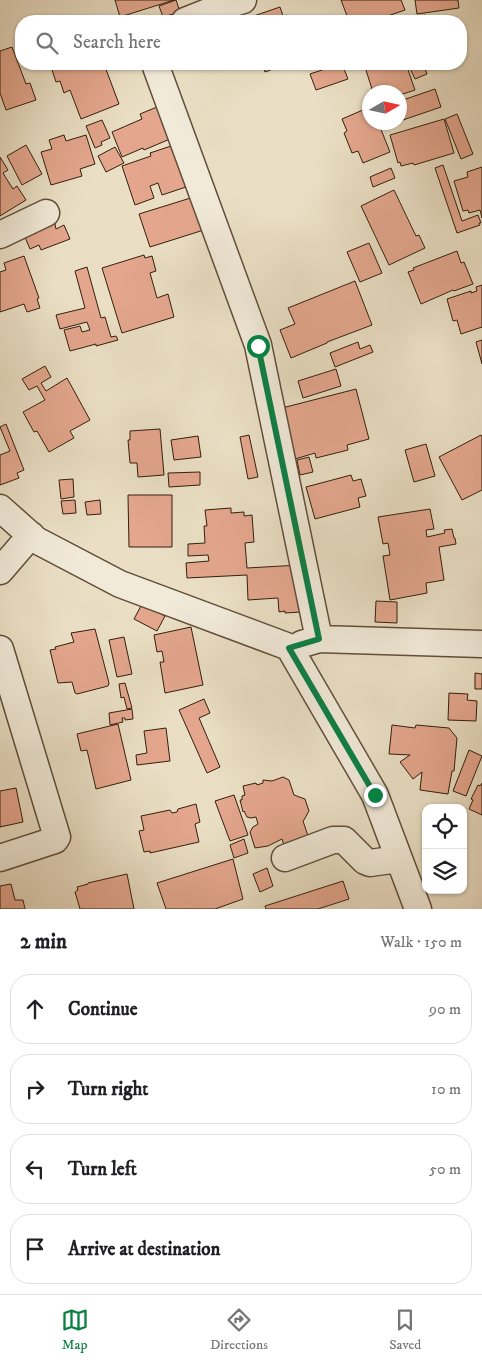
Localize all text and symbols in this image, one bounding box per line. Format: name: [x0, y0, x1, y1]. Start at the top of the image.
search box: [15, 15, 467, 70]
icon: search: [33, 29, 61, 57]
text: Search here: [73, 31, 161, 54]
north arrow: [362, 85, 407, 130]
route start: [247, 335, 270, 358]
route end: [364, 784, 387, 807]
map controls: [422, 804, 467, 894]
button: locate: [422, 804, 467, 849]
button: layers: [422, 849, 467, 894]
text: 2 min: [20, 929, 67, 955]
text: Walk · 150 m: [380, 932, 462, 952]
icon: ahead: [21, 995, 49, 1023]
text: Continue: [68, 998, 138, 1021]
text: 90 m: [429, 999, 461, 1019]
icon: right: [21, 1075, 49, 1103]
text: Turn right: [68, 1078, 148, 1101]
text: 10 m: [431, 1079, 461, 1099]
icon: left: [21, 1155, 49, 1183]
text: Turn left: [68, 1158, 137, 1181]
text: 50 m: [429, 1159, 461, 1179]
icon: arrive: [21, 1235, 49, 1263]
text: Arrive at destination: [68, 1238, 220, 1261]
tab: Map: [61, 1306, 89, 1354]
tab: Directions: [210, 1306, 268, 1354]
tab: Saved: [389, 1306, 421, 1354]

